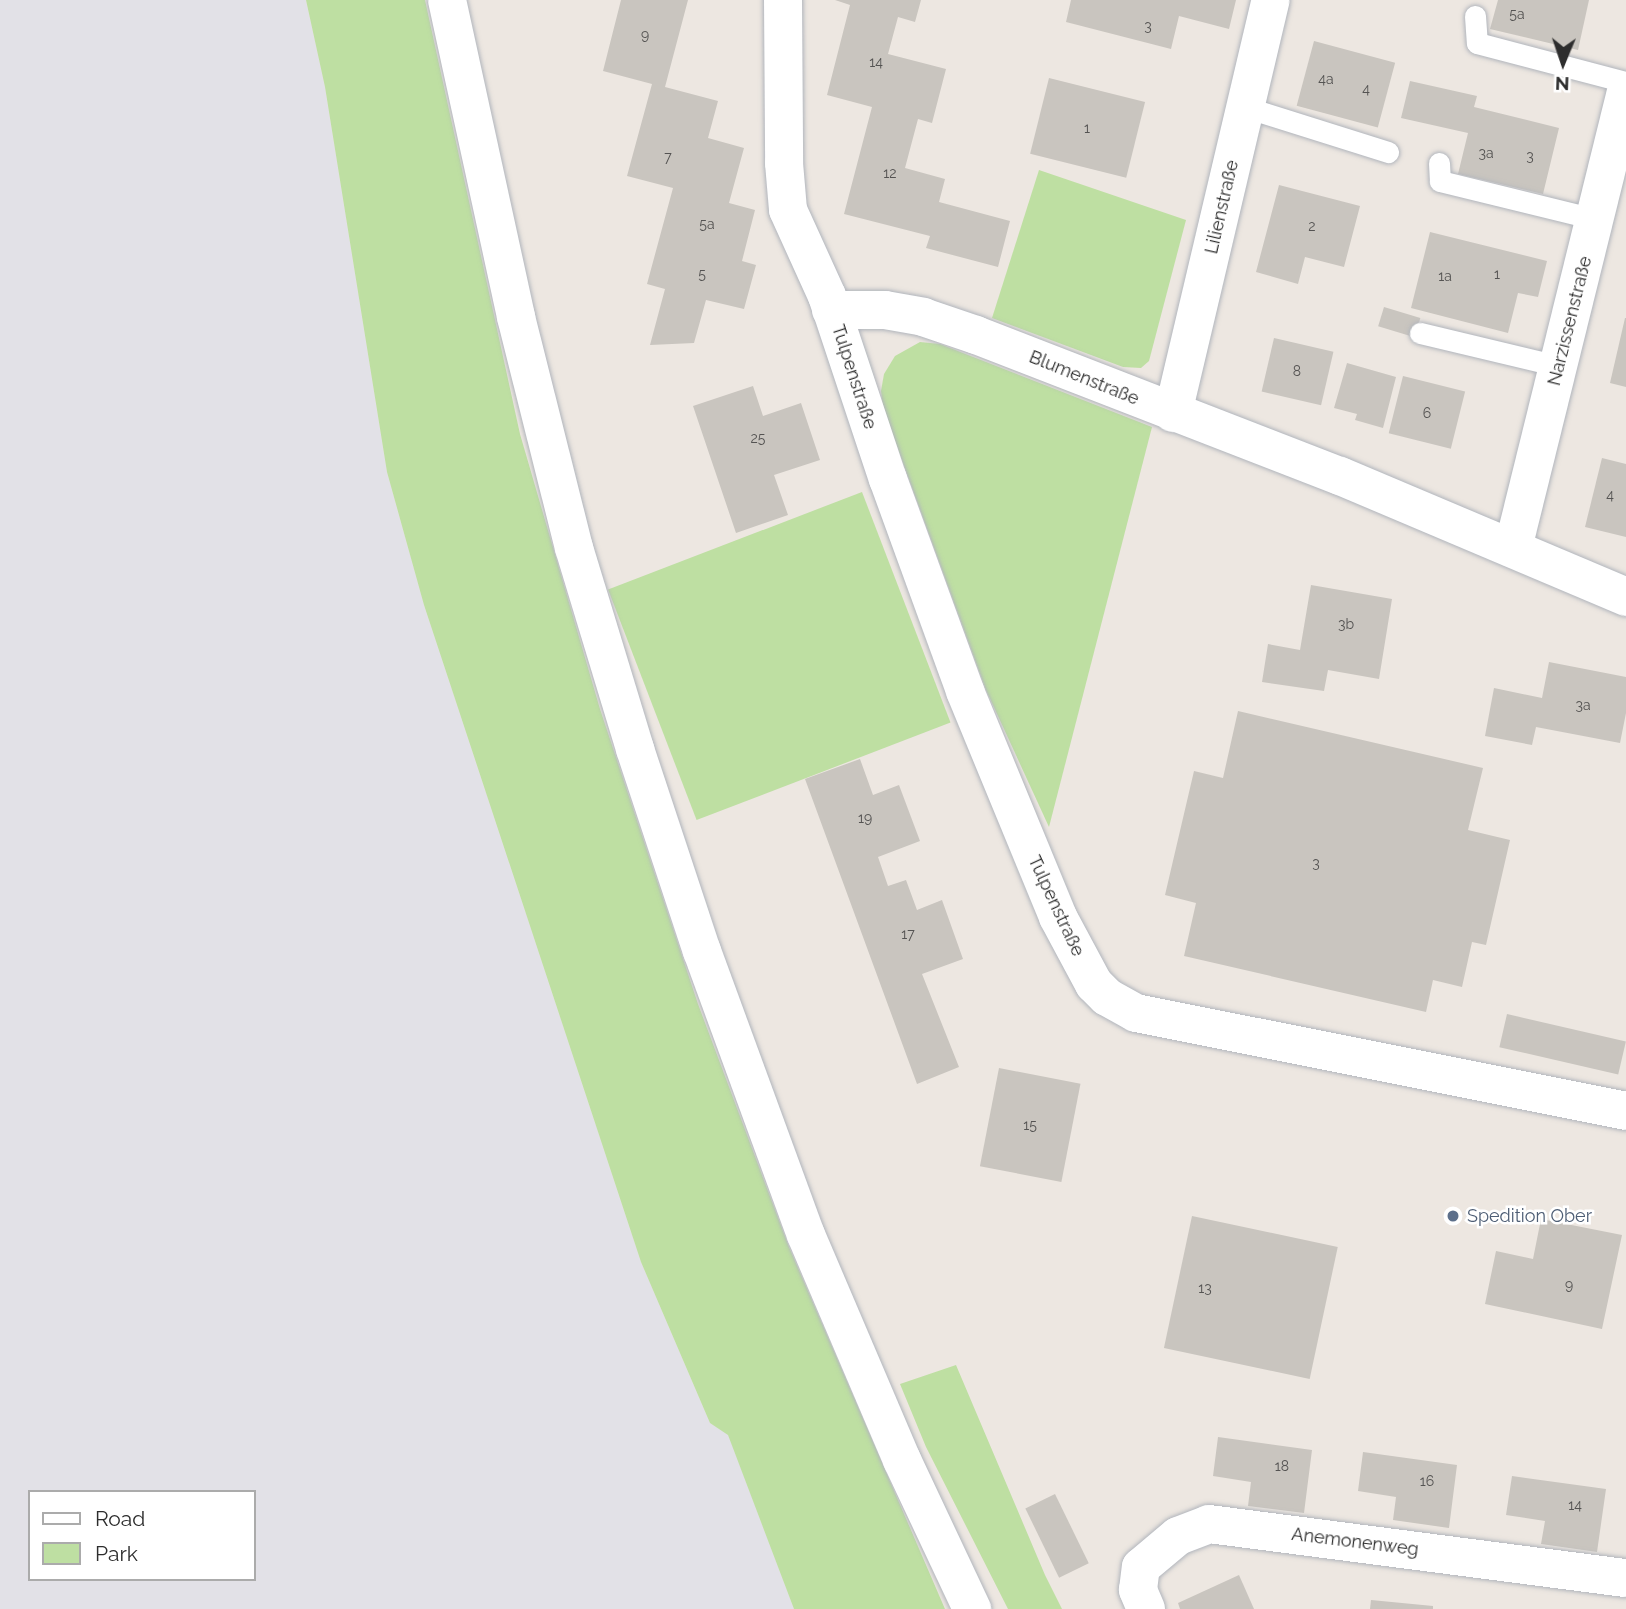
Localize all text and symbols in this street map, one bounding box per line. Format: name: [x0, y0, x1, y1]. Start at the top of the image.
house number: 5a: [1509, 6, 1525, 22]
house number: 3: [1144, 18, 1152, 34]
house number: 9: [641, 27, 649, 43]
north arrow: [1528, 28, 1598, 98]
house number: 14: [869, 54, 883, 70]
house number: 4a: [1318, 71, 1334, 87]
text: N: [1555, 73, 1570, 95]
house number: 4: [1362, 81, 1370, 97]
house number: 1: [1084, 120, 1090, 136]
house number: 3a: [1478, 145, 1494, 161]
house number: 3: [1526, 148, 1534, 164]
house number: 7: [664, 149, 672, 165]
street label: Lilienstraße: [1201, 158, 1243, 256]
house number: 12: [883, 165, 897, 181]
house number: 5a: [699, 216, 715, 232]
house number: 2: [1308, 218, 1316, 234]
street label: Narzissenstraße: [1543, 254, 1597, 388]
house number: 5: [698, 266, 706, 282]
house number: 1: [1494, 266, 1500, 282]
house number: 1a: [1438, 268, 1452, 284]
street label: Tulpenstraße: [827, 322, 881, 432]
street label: Blumenstraße: [1026, 346, 1142, 410]
house number: 8: [1293, 363, 1301, 379]
house number: 6: [1423, 405, 1431, 421]
house number: 25: [751, 430, 765, 446]
house number: 4: [1606, 487, 1614, 503]
house number: 3b: [1338, 616, 1354, 632]
house number: 3a: [1575, 697, 1591, 713]
house number: 19: [858, 810, 872, 826]
street label: Tulpenstraße: [1023, 852, 1089, 960]
house number: 3: [1312, 855, 1320, 871]
house number: 17: [901, 926, 915, 942]
house number: 15: [1023, 1117, 1037, 1133]
place label: Spedition Ober: [1467, 1205, 1592, 1227]
marker: Spedition Ober: [1445, 1208, 1461, 1224]
house number: 9: [1565, 1277, 1573, 1293]
house number: 13: [1198, 1280, 1212, 1296]
house number: 18: [1275, 1458, 1289, 1474]
house number: 16: [1420, 1473, 1434, 1489]
legend: [28, 1490, 256, 1581]
house number: 14: [1568, 1497, 1582, 1513]
text: Road: [95, 1506, 145, 1531]
street label: Anemonenweg: [1290, 1523, 1420, 1561]
text: Park: [95, 1541, 138, 1566]

